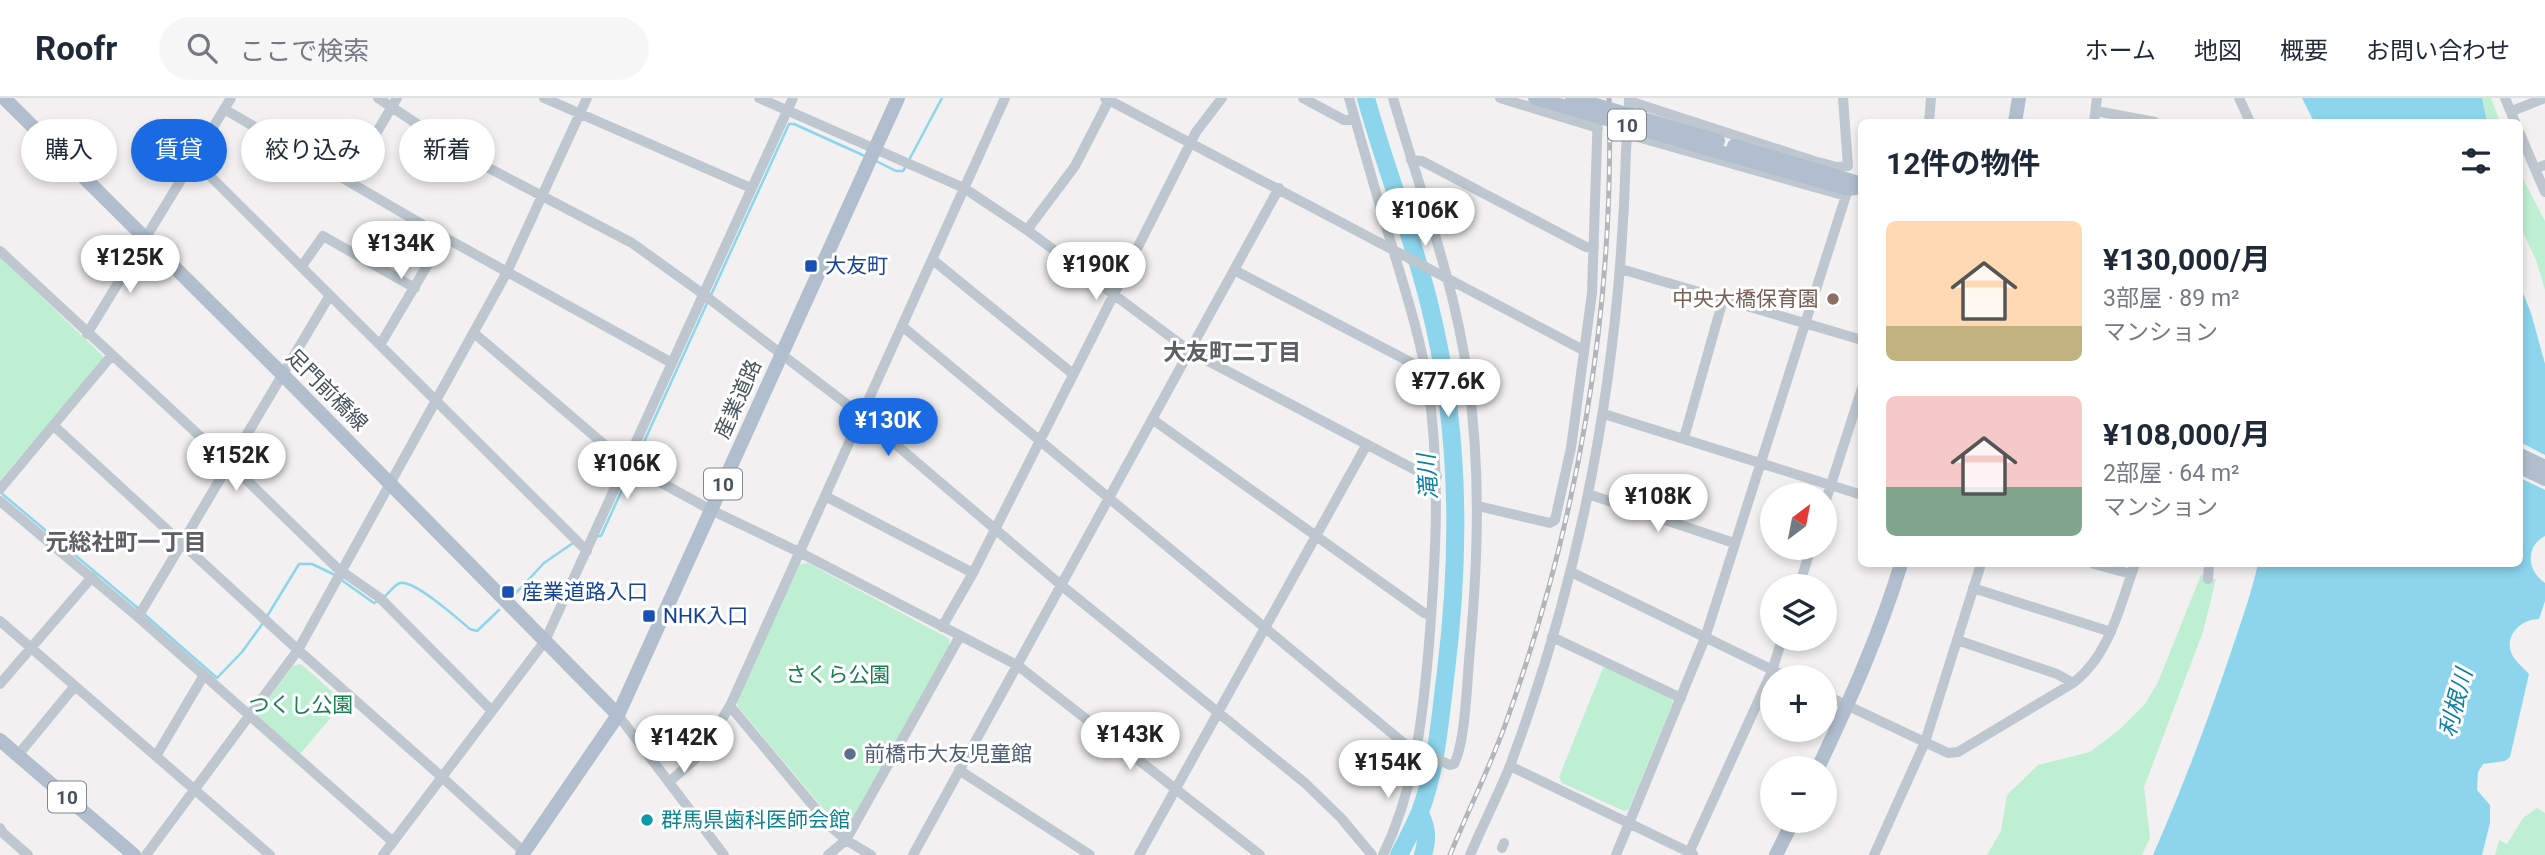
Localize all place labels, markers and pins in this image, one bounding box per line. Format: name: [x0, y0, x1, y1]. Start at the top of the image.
pin: ¥106K: [1376, 188, 1474, 248]
pin: ¥134K: [352, 222, 450, 281]
pin: ¥125K: [81, 236, 179, 295]
pin: ¥190K: [1047, 242, 1145, 302]
place label: 大友町: [825, 254, 888, 278]
marker: 大友町: [803, 258, 819, 274]
place label: 中央大橋保育園: [1672, 287, 1819, 311]
marker: 中央大橋保育園: [1825, 291, 1841, 307]
pin: ¥77.6K: [1391, 360, 1505, 419]
pin: ¥130K: [839, 398, 937, 458]
pin: ¥152K: [187, 434, 285, 493]
pin: ¥106K: [578, 442, 676, 501]
pin: ¥108K: [1609, 474, 1707, 534]
place label: 産業道路入口: [522, 580, 648, 604]
marker: 産業道路入口: [500, 584, 516, 600]
place label: NHK入口: [663, 604, 748, 628]
marker: NHK入口: [641, 608, 657, 624]
pin: ¥143K: [1081, 712, 1179, 772]
pin: ¥142K: [635, 716, 733, 775]
pin: ¥154K: [1339, 740, 1437, 800]
place label: 前橋市大友児童館: [864, 742, 1032, 766]
marker: 前橋市大友児童館: [842, 746, 858, 762]
place label: 群馬県歯科医師会館: [661, 808, 850, 832]
marker: 群馬県歯科医師会館: [639, 812, 655, 828]

